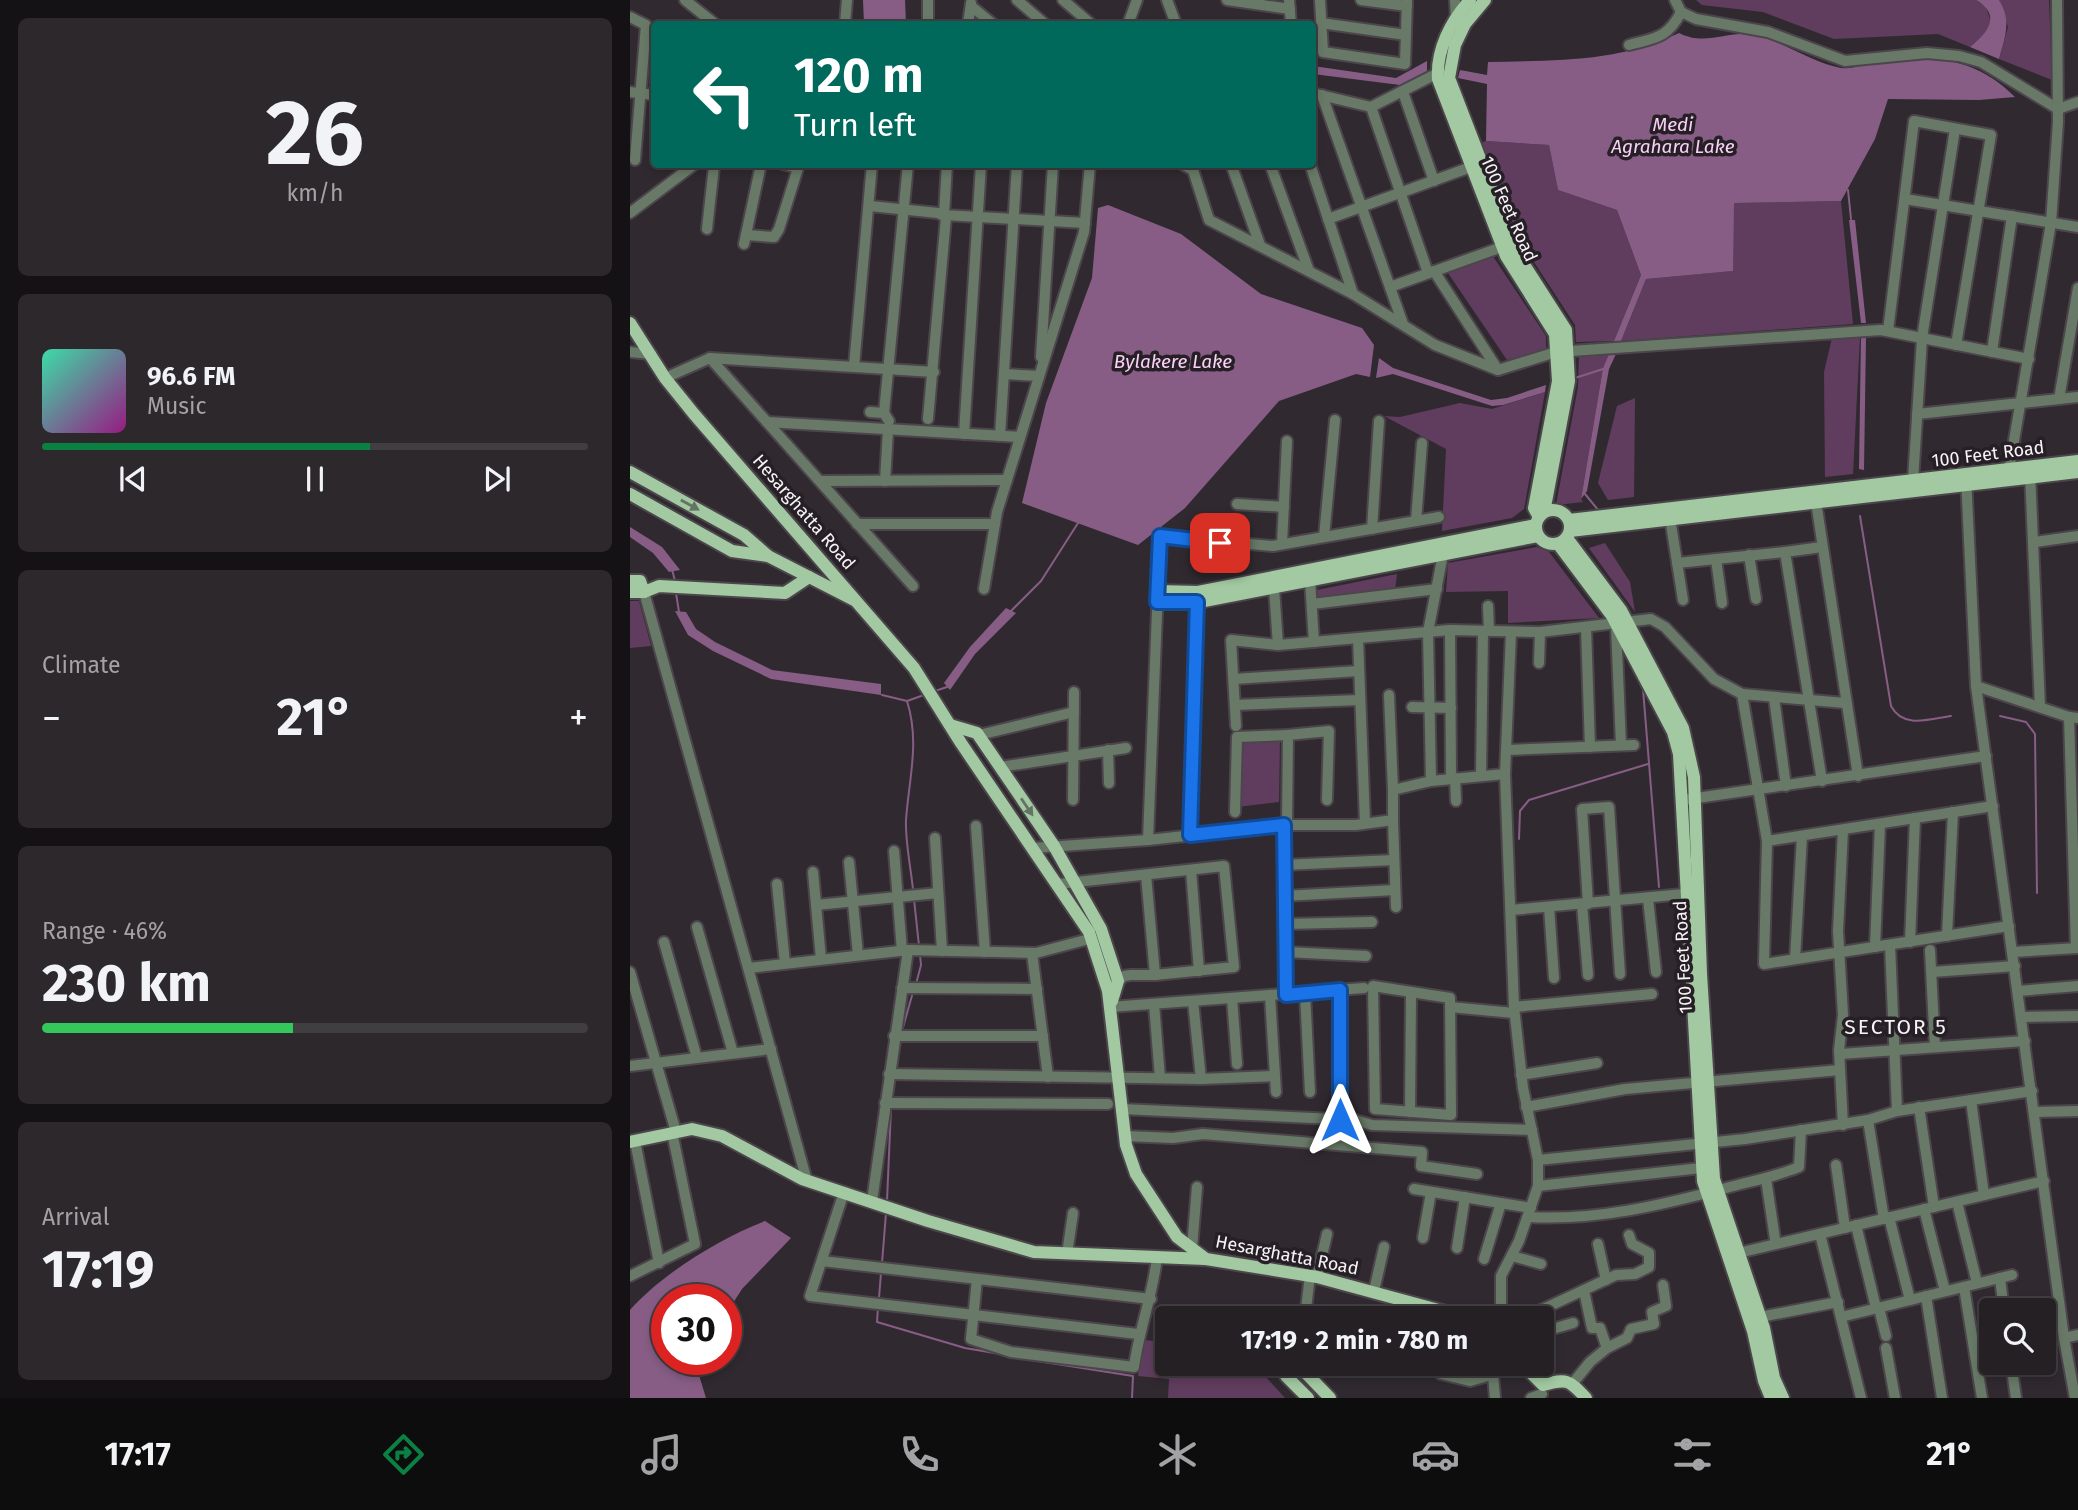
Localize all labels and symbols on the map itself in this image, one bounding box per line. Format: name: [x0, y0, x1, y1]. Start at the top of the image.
water label: Medi Agrahara Lake: [1610, 113, 1735, 158]
street label: 100 Feet Road: [1476, 153, 1542, 265]
water label: Bylakere Lake: [1114, 350, 1232, 373]
street label: 100 Feet Road: [1930, 436, 2046, 472]
street label: Hesarghatta Road: [748, 450, 860, 574]
one-way arrow: [680, 499, 700, 511]
pin: [1190, 513, 1250, 573]
one-way arrow: [1020, 798, 1034, 816]
street label: 100 Feet Road: [1669, 900, 1697, 1014]
district label: SECTOR 5: [1844, 1014, 1948, 1040]
position arrow: [1303, 1083, 1377, 1157]
street label: Hesarghatta Road: [1214, 1230, 1360, 1280]
speed limit sign: 30: [651, 1284, 742, 1375]

